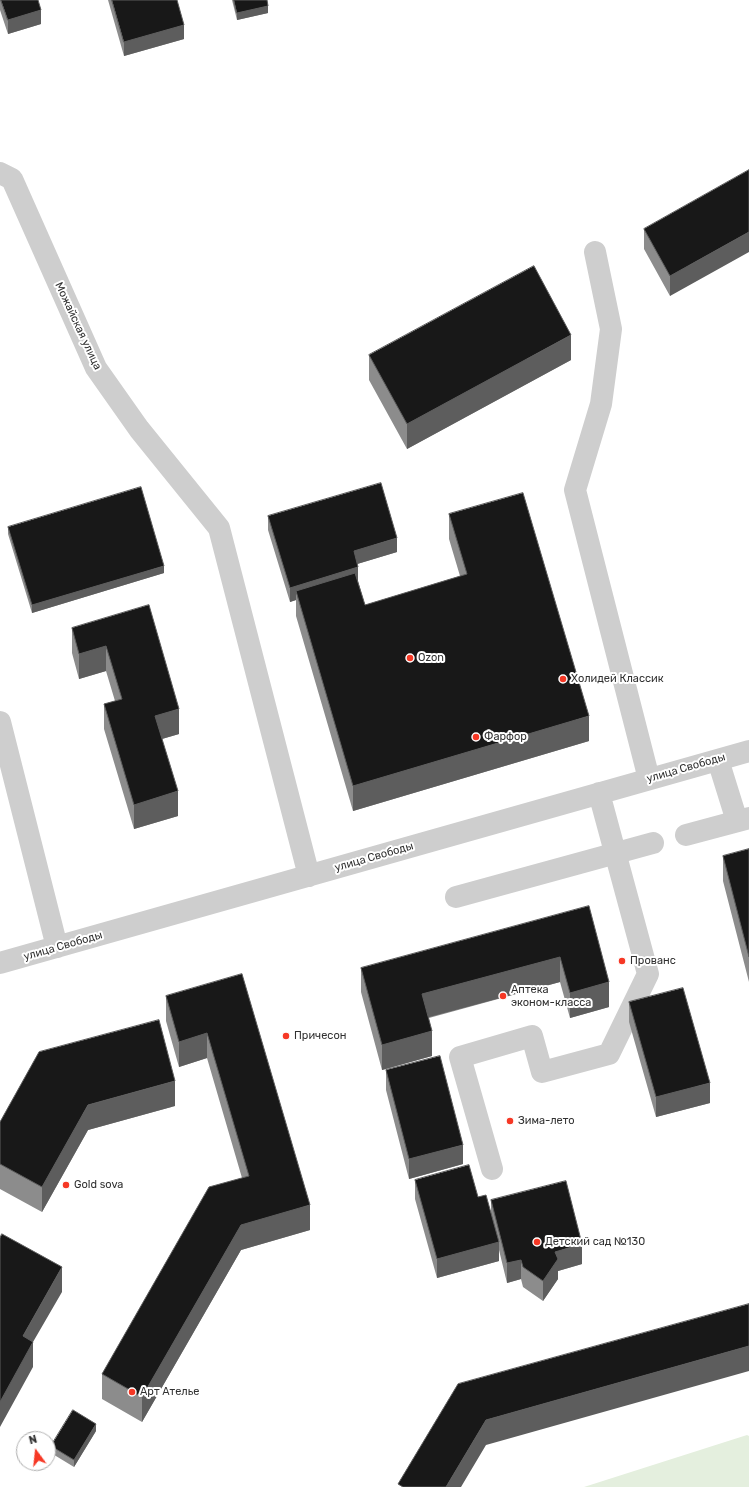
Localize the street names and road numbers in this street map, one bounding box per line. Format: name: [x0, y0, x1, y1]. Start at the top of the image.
street label: Можайская улица: [52, 280, 104, 372]
street label: улица Свободы: [645, 750, 727, 786]
street label: улица Свободы: [333, 839, 415, 875]
street label: улица Свободы: [22, 928, 104, 964]

